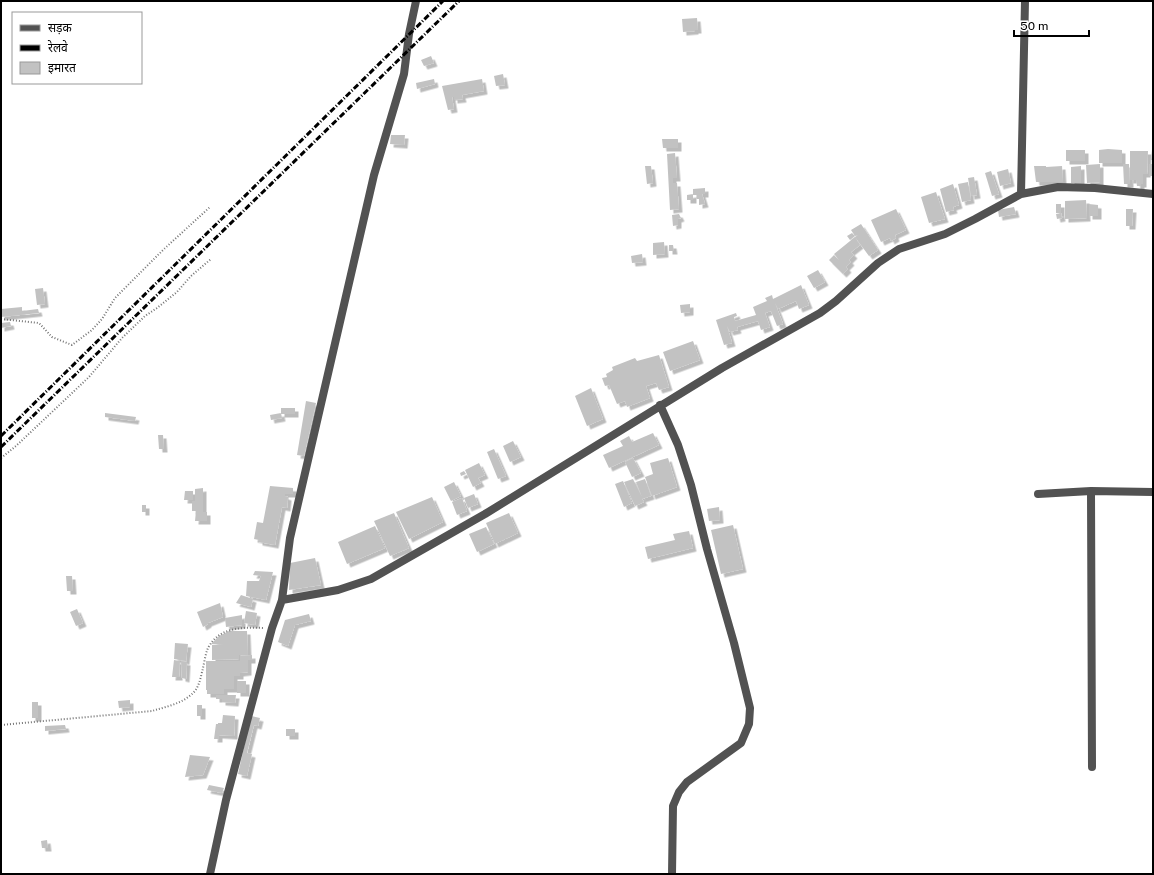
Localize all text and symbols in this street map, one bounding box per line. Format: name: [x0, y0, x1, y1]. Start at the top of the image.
legend: [12, 12, 142, 84]
scale bar: [1014, 12, 1089, 38]
text: 50 m: [1020, 19, 1048, 33]
text: सड़क: [48, 21, 73, 35]
text: रेलवे: [48, 40, 68, 55]
text: इमारत: [48, 61, 77, 75]

